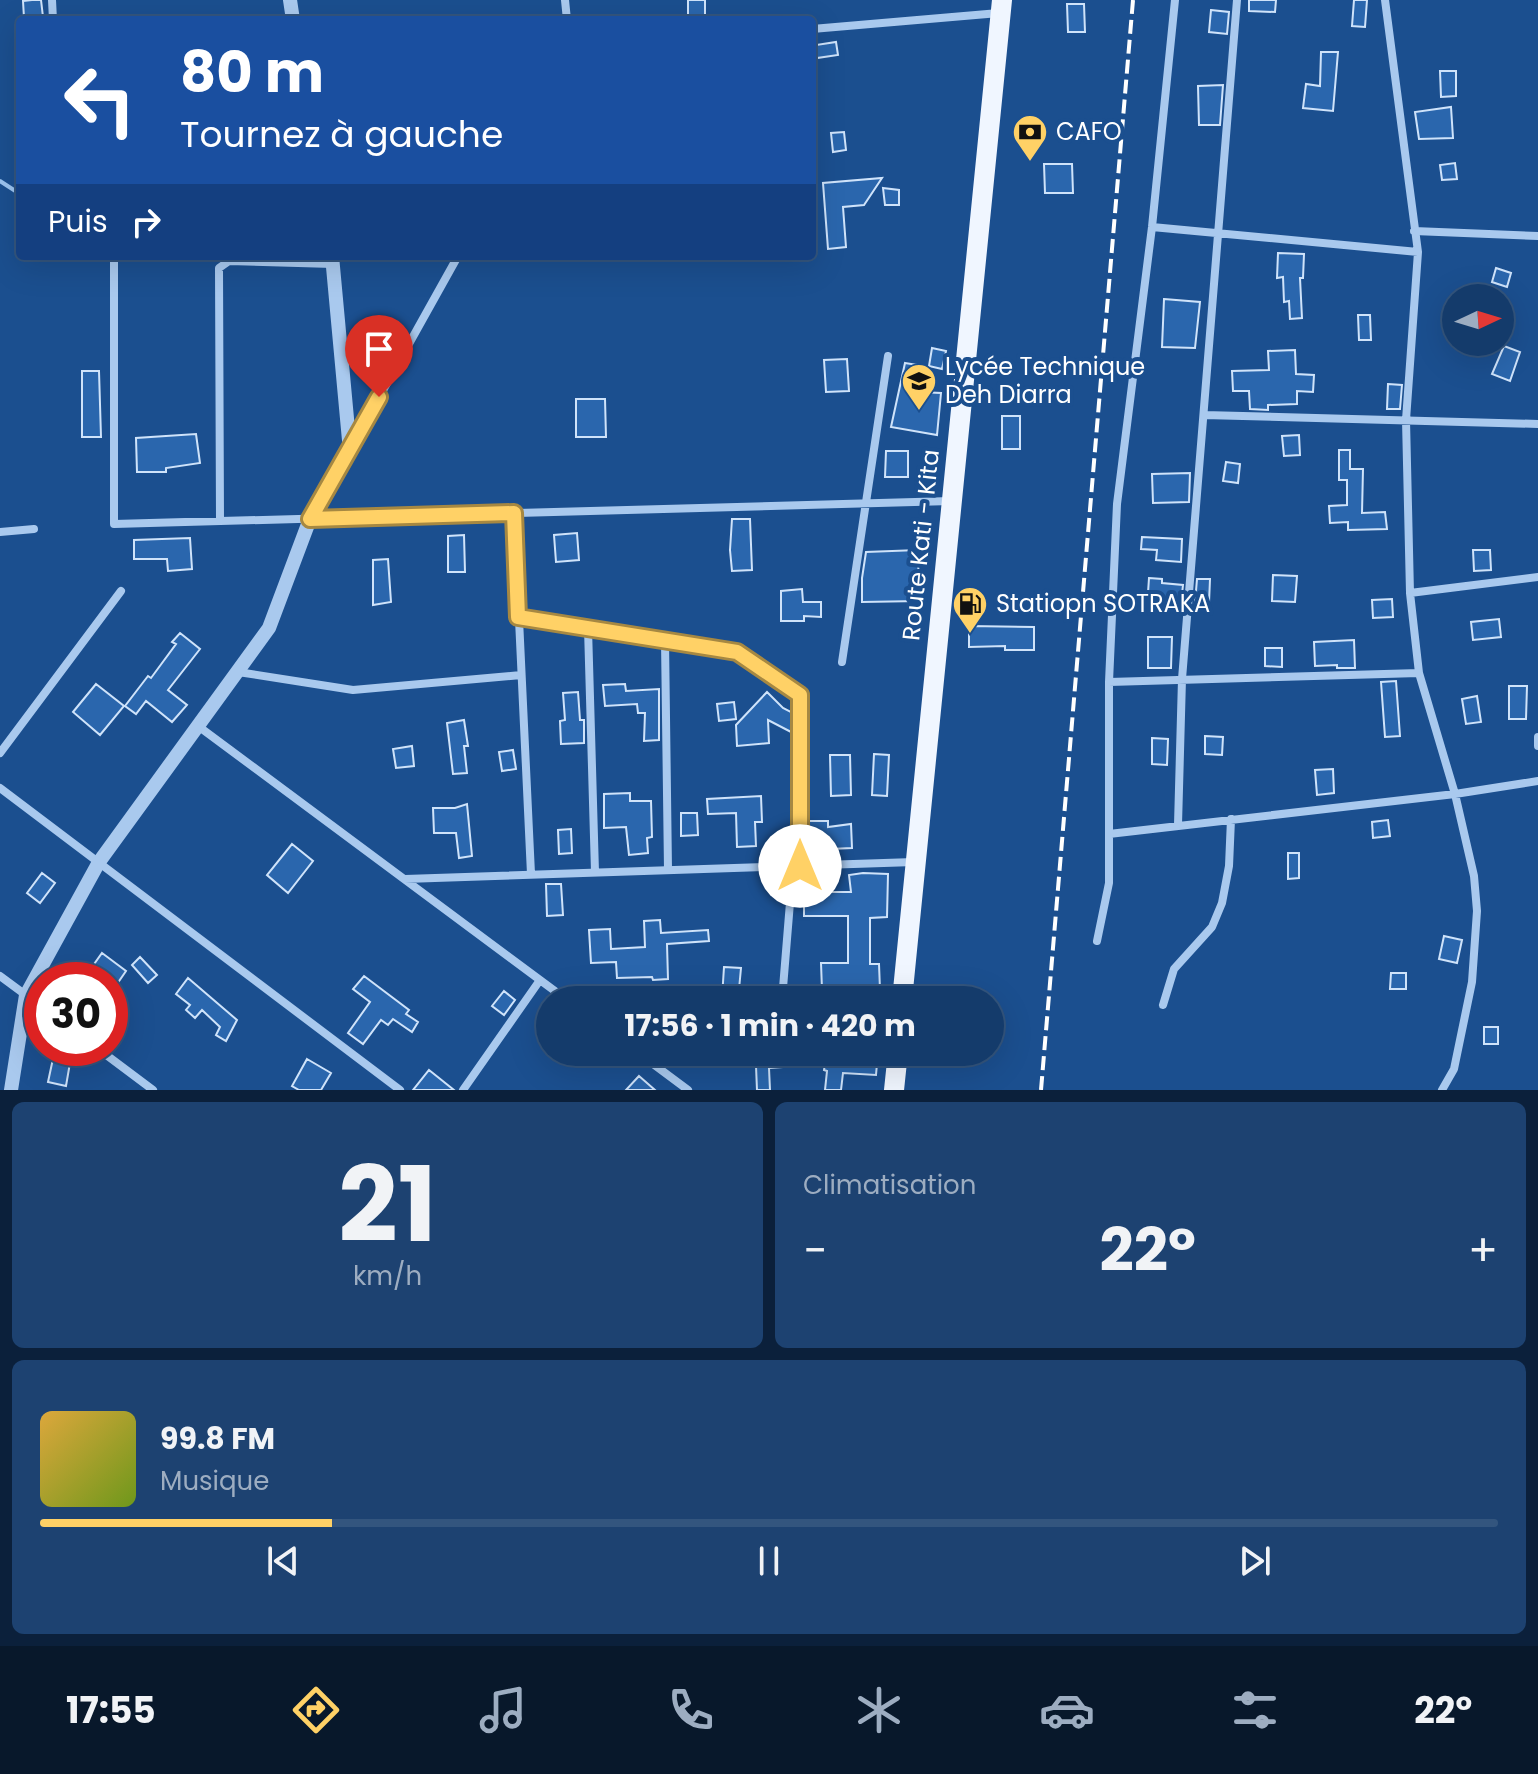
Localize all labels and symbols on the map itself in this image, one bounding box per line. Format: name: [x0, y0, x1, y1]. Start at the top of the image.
bank icon: CAFO: [1011, 113, 1049, 163]
place label: CAFO: [1056, 115, 1122, 148]
north arrow: [1442, 284, 1514, 356]
pin: [345, 315, 413, 397]
place label: Lycée Technique Deh Diarra: [945, 350, 1145, 411]
school or university icon: Lycée Technique Deh Diarra: [900, 362, 938, 412]
street label: Route Kati - Kita: [894, 448, 947, 642]
fuel station icon: Statiopn SOTRAKA: [951, 585, 989, 635]
place label: Statiopn SOTRAKA: [996, 587, 1210, 620]
position arrow: [758, 824, 842, 908]
speed limit sign: 30: [24, 962, 128, 1066]

